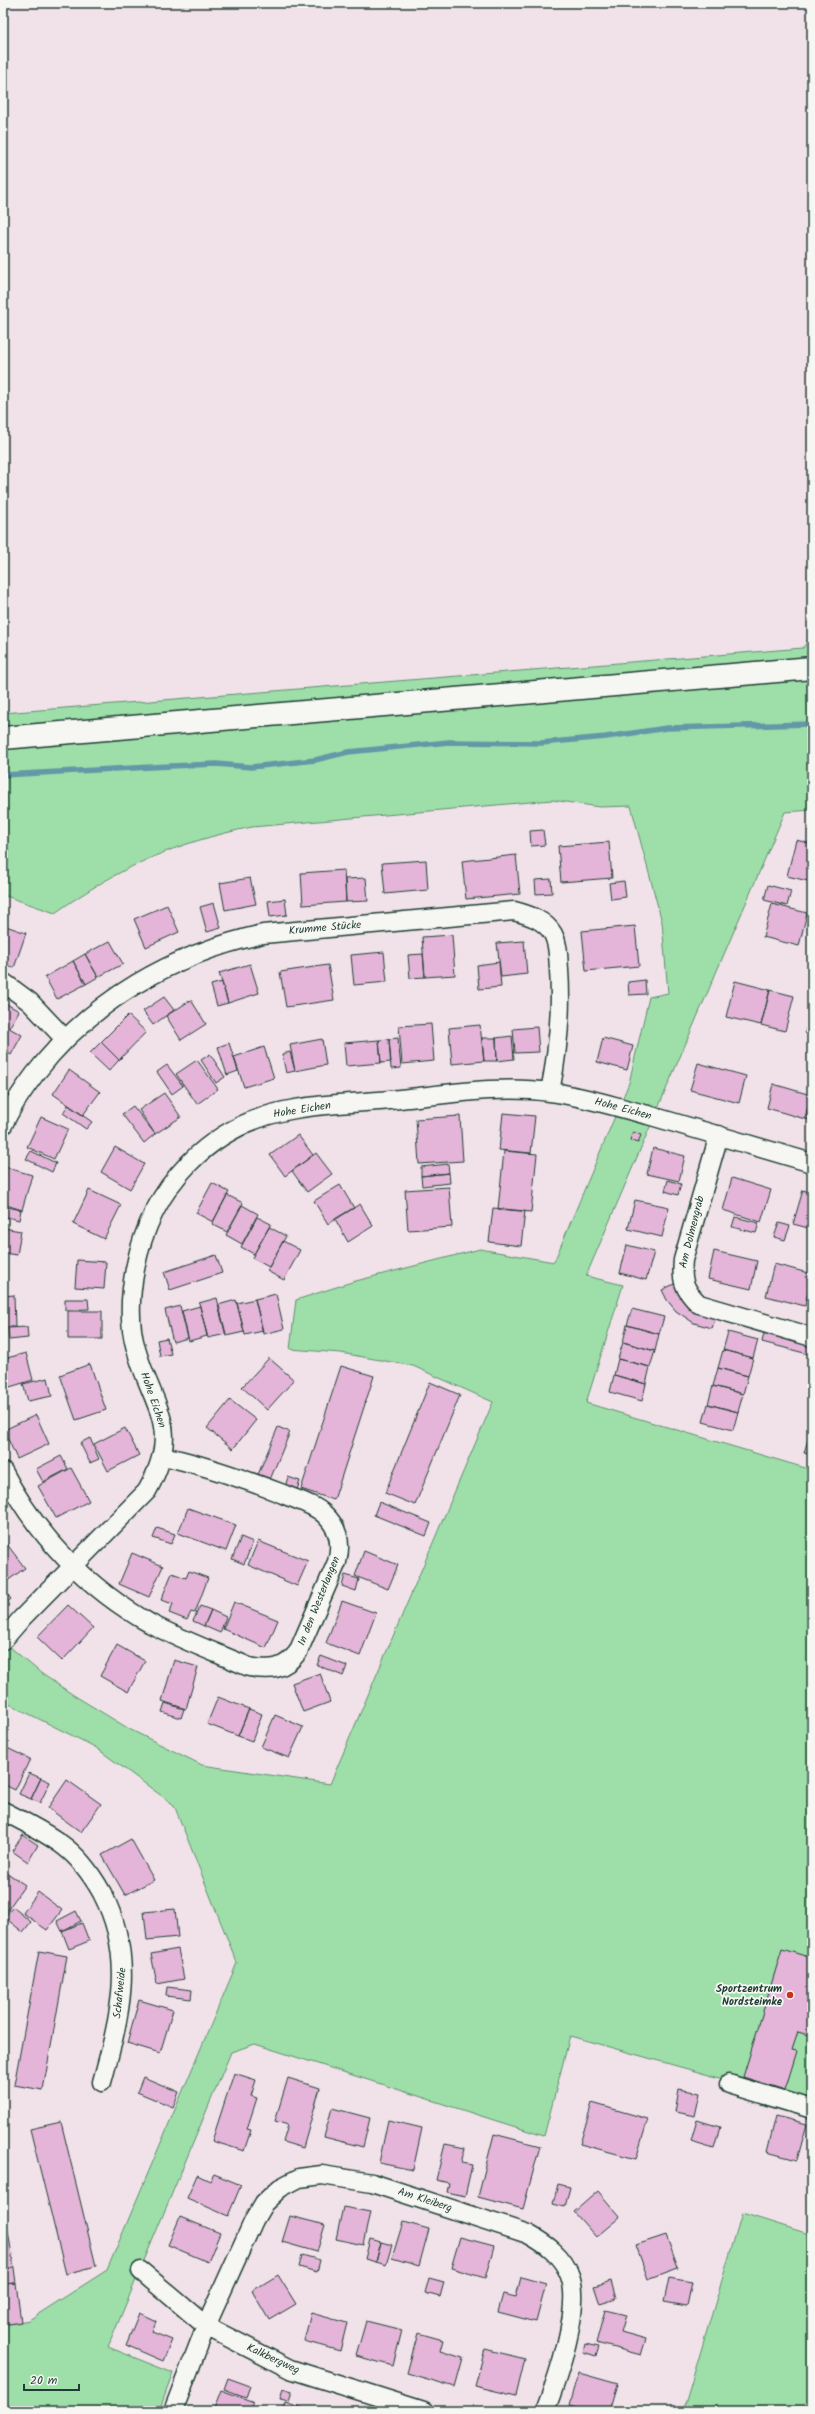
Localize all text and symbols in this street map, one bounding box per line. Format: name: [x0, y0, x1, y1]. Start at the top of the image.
street label: Krumme Stücke: [288, 916, 362, 940]
street label: Hohe Eichen: [593, 1093, 654, 1125]
street label: Hohe Eichen: [272, 1097, 332, 1123]
street label: Am Dolmengrab: [674, 1194, 710, 1270]
street label: Hohe Eichen: [135, 1370, 171, 1431]
street label: In den Westerlangen: [293, 1553, 345, 1649]
street label: Schafweide: [108, 1966, 132, 2019]
place label: Sportzentrum Nordsteimke: [716, 1980, 783, 2011]
marker: Sportzentrum Nordsteimke: [785, 1990, 795, 2000]
street label: Am Kleiberg: [395, 2183, 455, 2217]
street label: Kalkbergweg: [244, 2339, 302, 2379]
scale bar: [24, 2366, 79, 2392]
text: 20 m: [30, 2371, 58, 2390]

